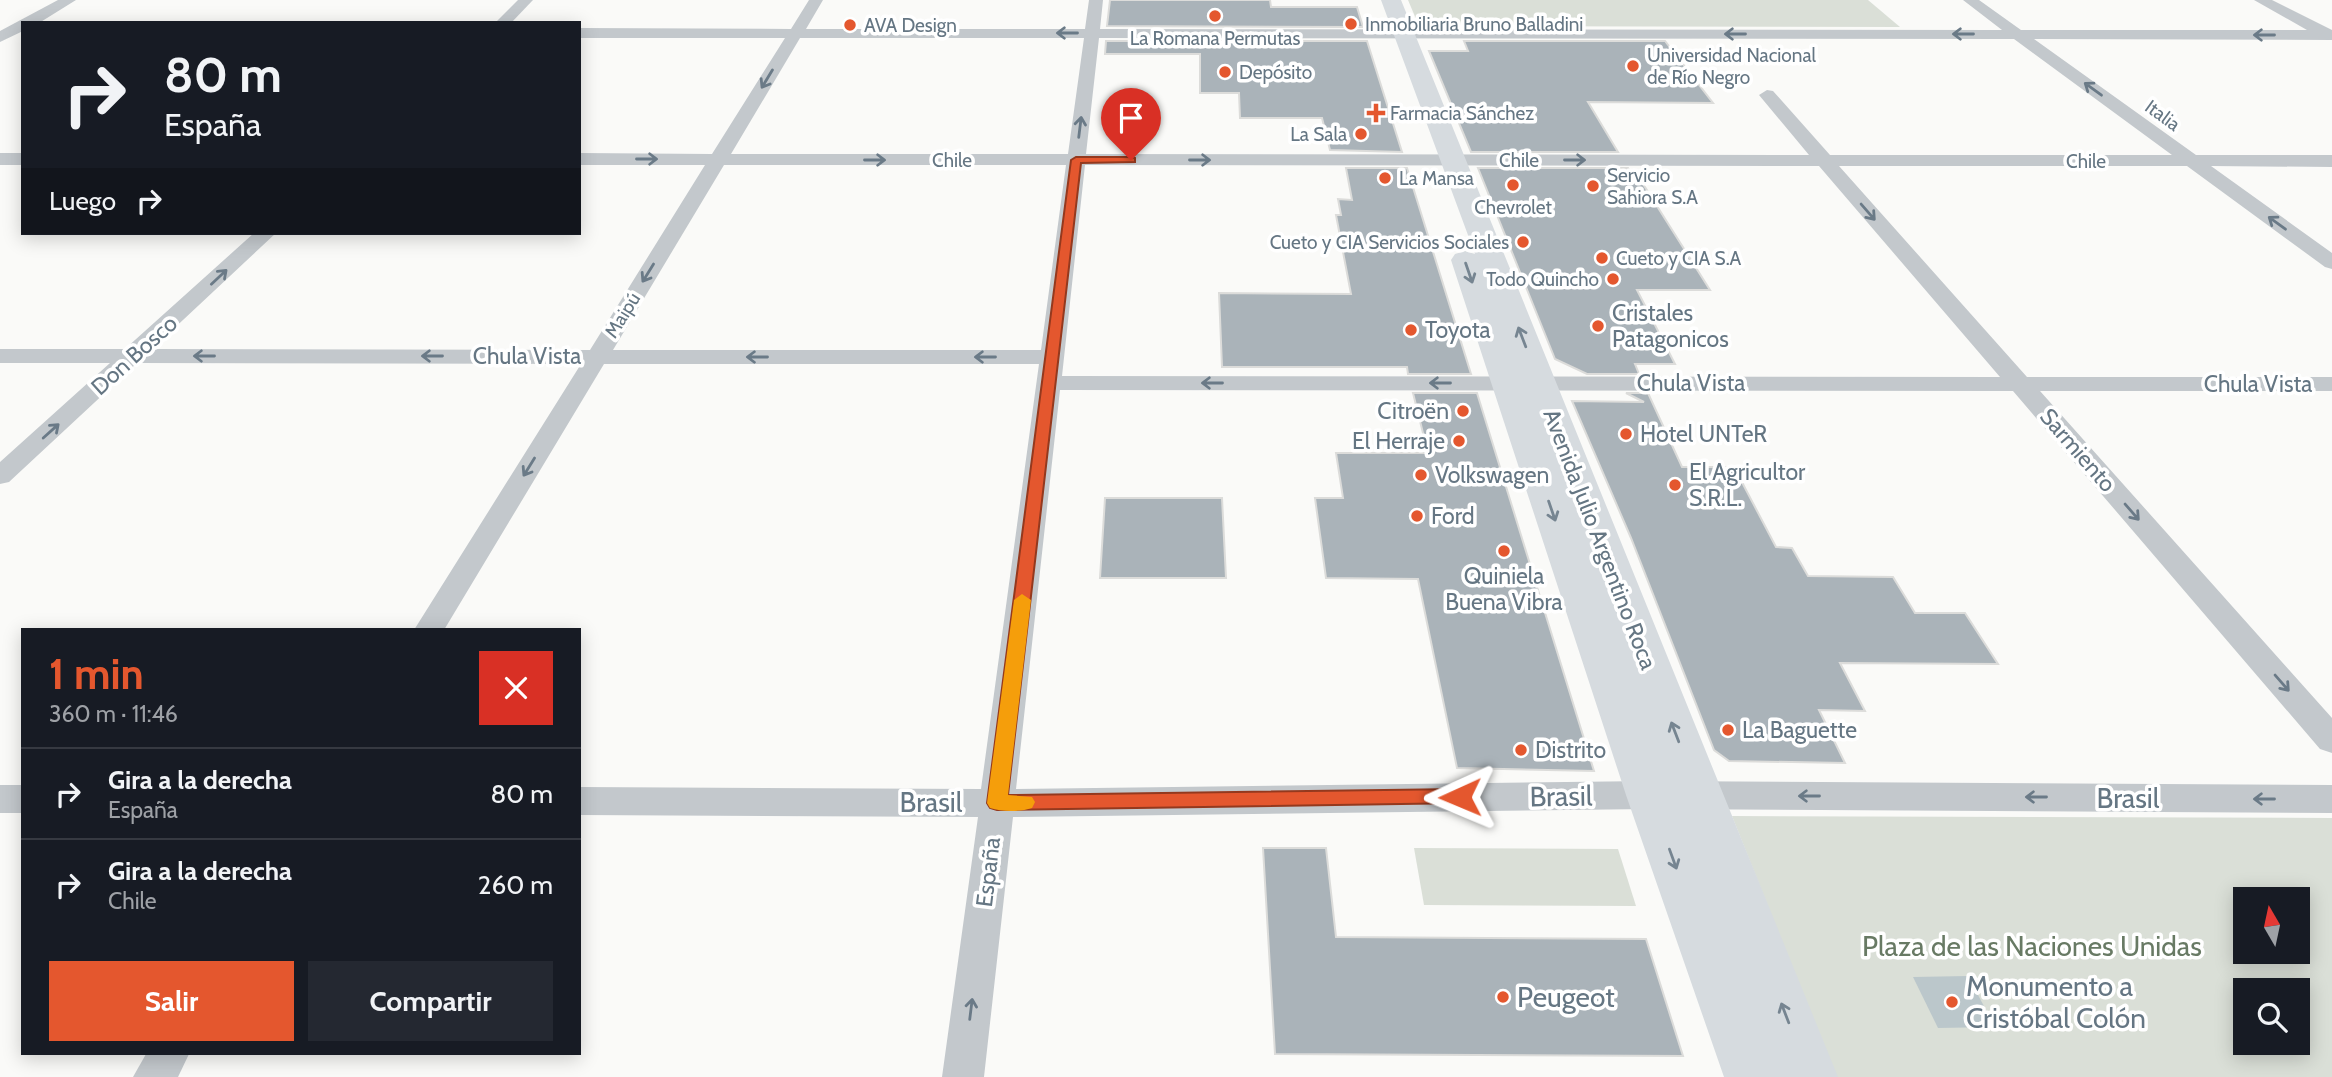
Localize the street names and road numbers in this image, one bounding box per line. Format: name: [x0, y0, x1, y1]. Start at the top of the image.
street label: Italia: [2141, 95, 2185, 136]
street label: Chile: [932, 149, 972, 172]
street label: Chile: [1499, 149, 1539, 172]
street label: Chile: [2066, 150, 2106, 173]
street label: Maipú: [600, 288, 645, 342]
street label: Don Bosco: [85, 309, 183, 401]
street label: Chula Vista: [473, 342, 581, 370]
street label: Chula Vista: [1637, 369, 1745, 397]
street label: Chula Vista: [2204, 370, 2312, 398]
street label: Sarmiento: [2034, 402, 2122, 498]
street label: Avenida Julio Argentino Roca: [1537, 405, 1663, 673]
street label: Brasil: [1529, 778, 1593, 814]
street label: Brasil: [2097, 781, 2160, 815]
street label: Brasil: [900, 785, 963, 819]
street label: España: [970, 836, 1006, 908]

